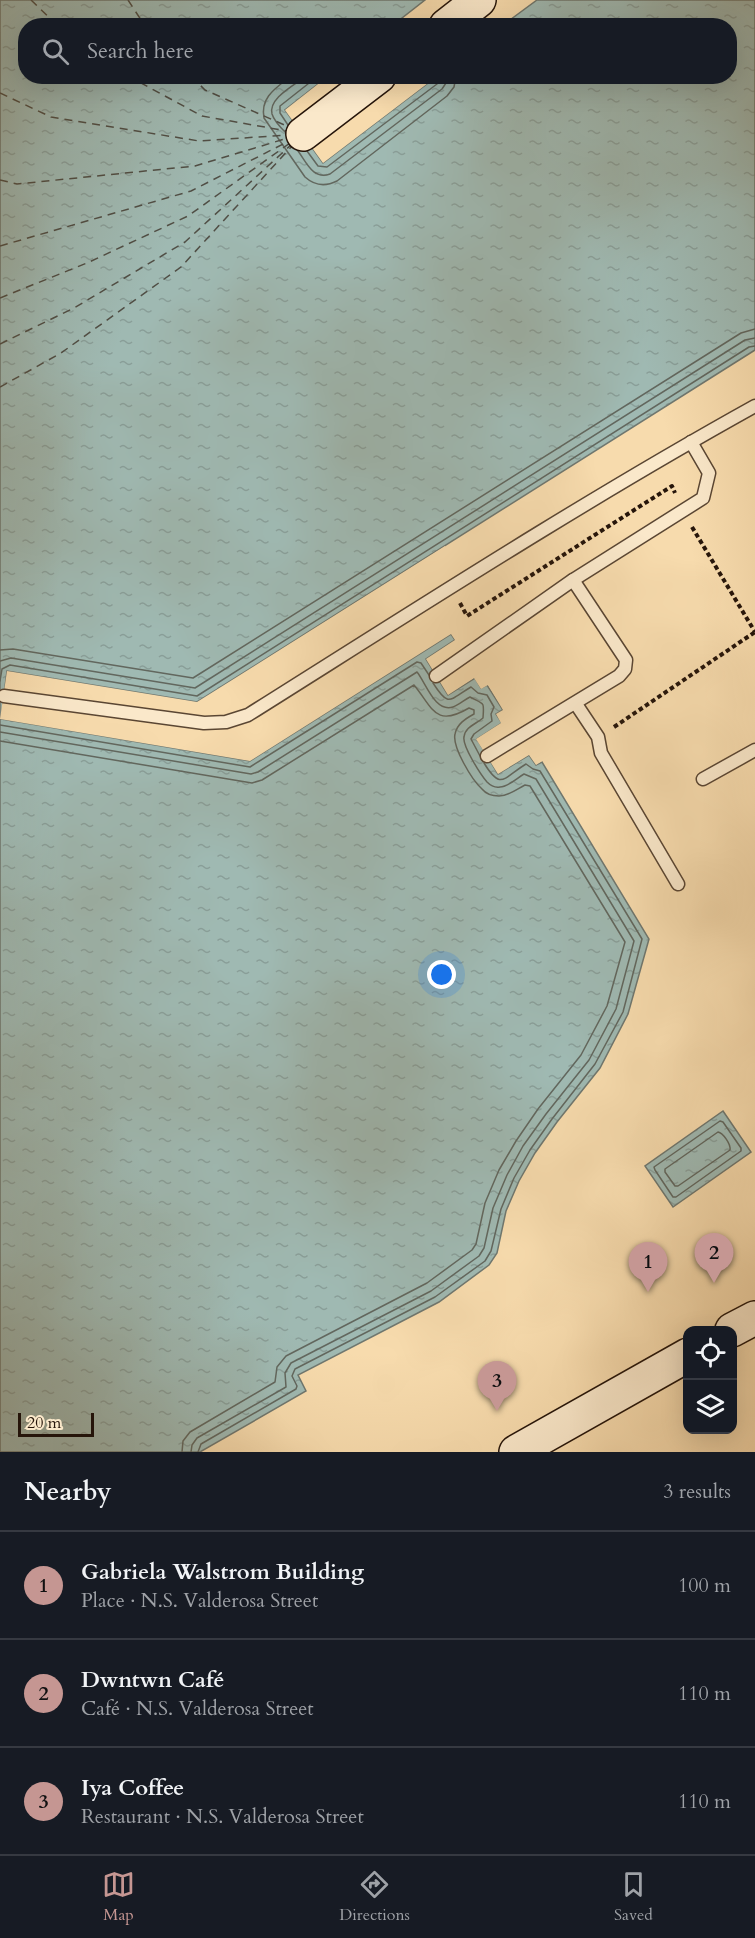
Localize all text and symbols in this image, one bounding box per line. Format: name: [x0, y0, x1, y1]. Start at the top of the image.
search box: [18, 18, 737, 84]
icon: search: [39, 35, 72, 68]
text: Search here: [87, 36, 194, 66]
your location: [427, 960, 456, 989]
pin: 2: [694, 1234, 734, 1283]
pin: 1: [628, 1242, 668, 1292]
map controls: [683, 1326, 737, 1434]
button: locate: [683, 1326, 737, 1380]
pin: 3: [478, 1362, 516, 1411]
button: layers: [683, 1380, 737, 1434]
scale bar: [18, 1410, 94, 1438]
text: 20 m: [27, 1412, 61, 1434]
text: Nearby: [24, 1474, 112, 1509]
text: 3 results: [663, 1478, 731, 1505]
text: Gabriela Walstrom Building: [81, 1557, 364, 1587]
text: 1: [38, 1572, 49, 1599]
text: 100 m: [678, 1572, 731, 1599]
text: Place · N.S. Valderosa Street: [81, 1587, 318, 1614]
text: Dwntwn Café: [81, 1665, 224, 1695]
text: 2: [38, 1680, 49, 1707]
text: 110 m: [678, 1680, 731, 1707]
text: Café · N.S. Valderosa Street: [81, 1695, 314, 1722]
text: Iya Coffee: [81, 1773, 184, 1803]
text: 3: [38, 1788, 49, 1815]
text: 110 m: [678, 1788, 731, 1815]
text: Restaurant · N.S. Valderosa Street: [81, 1803, 364, 1830]
tab: Map: [102, 1868, 135, 1926]
tab: Directions: [339, 1868, 410, 1926]
tab: Saved: [614, 1868, 653, 1926]

